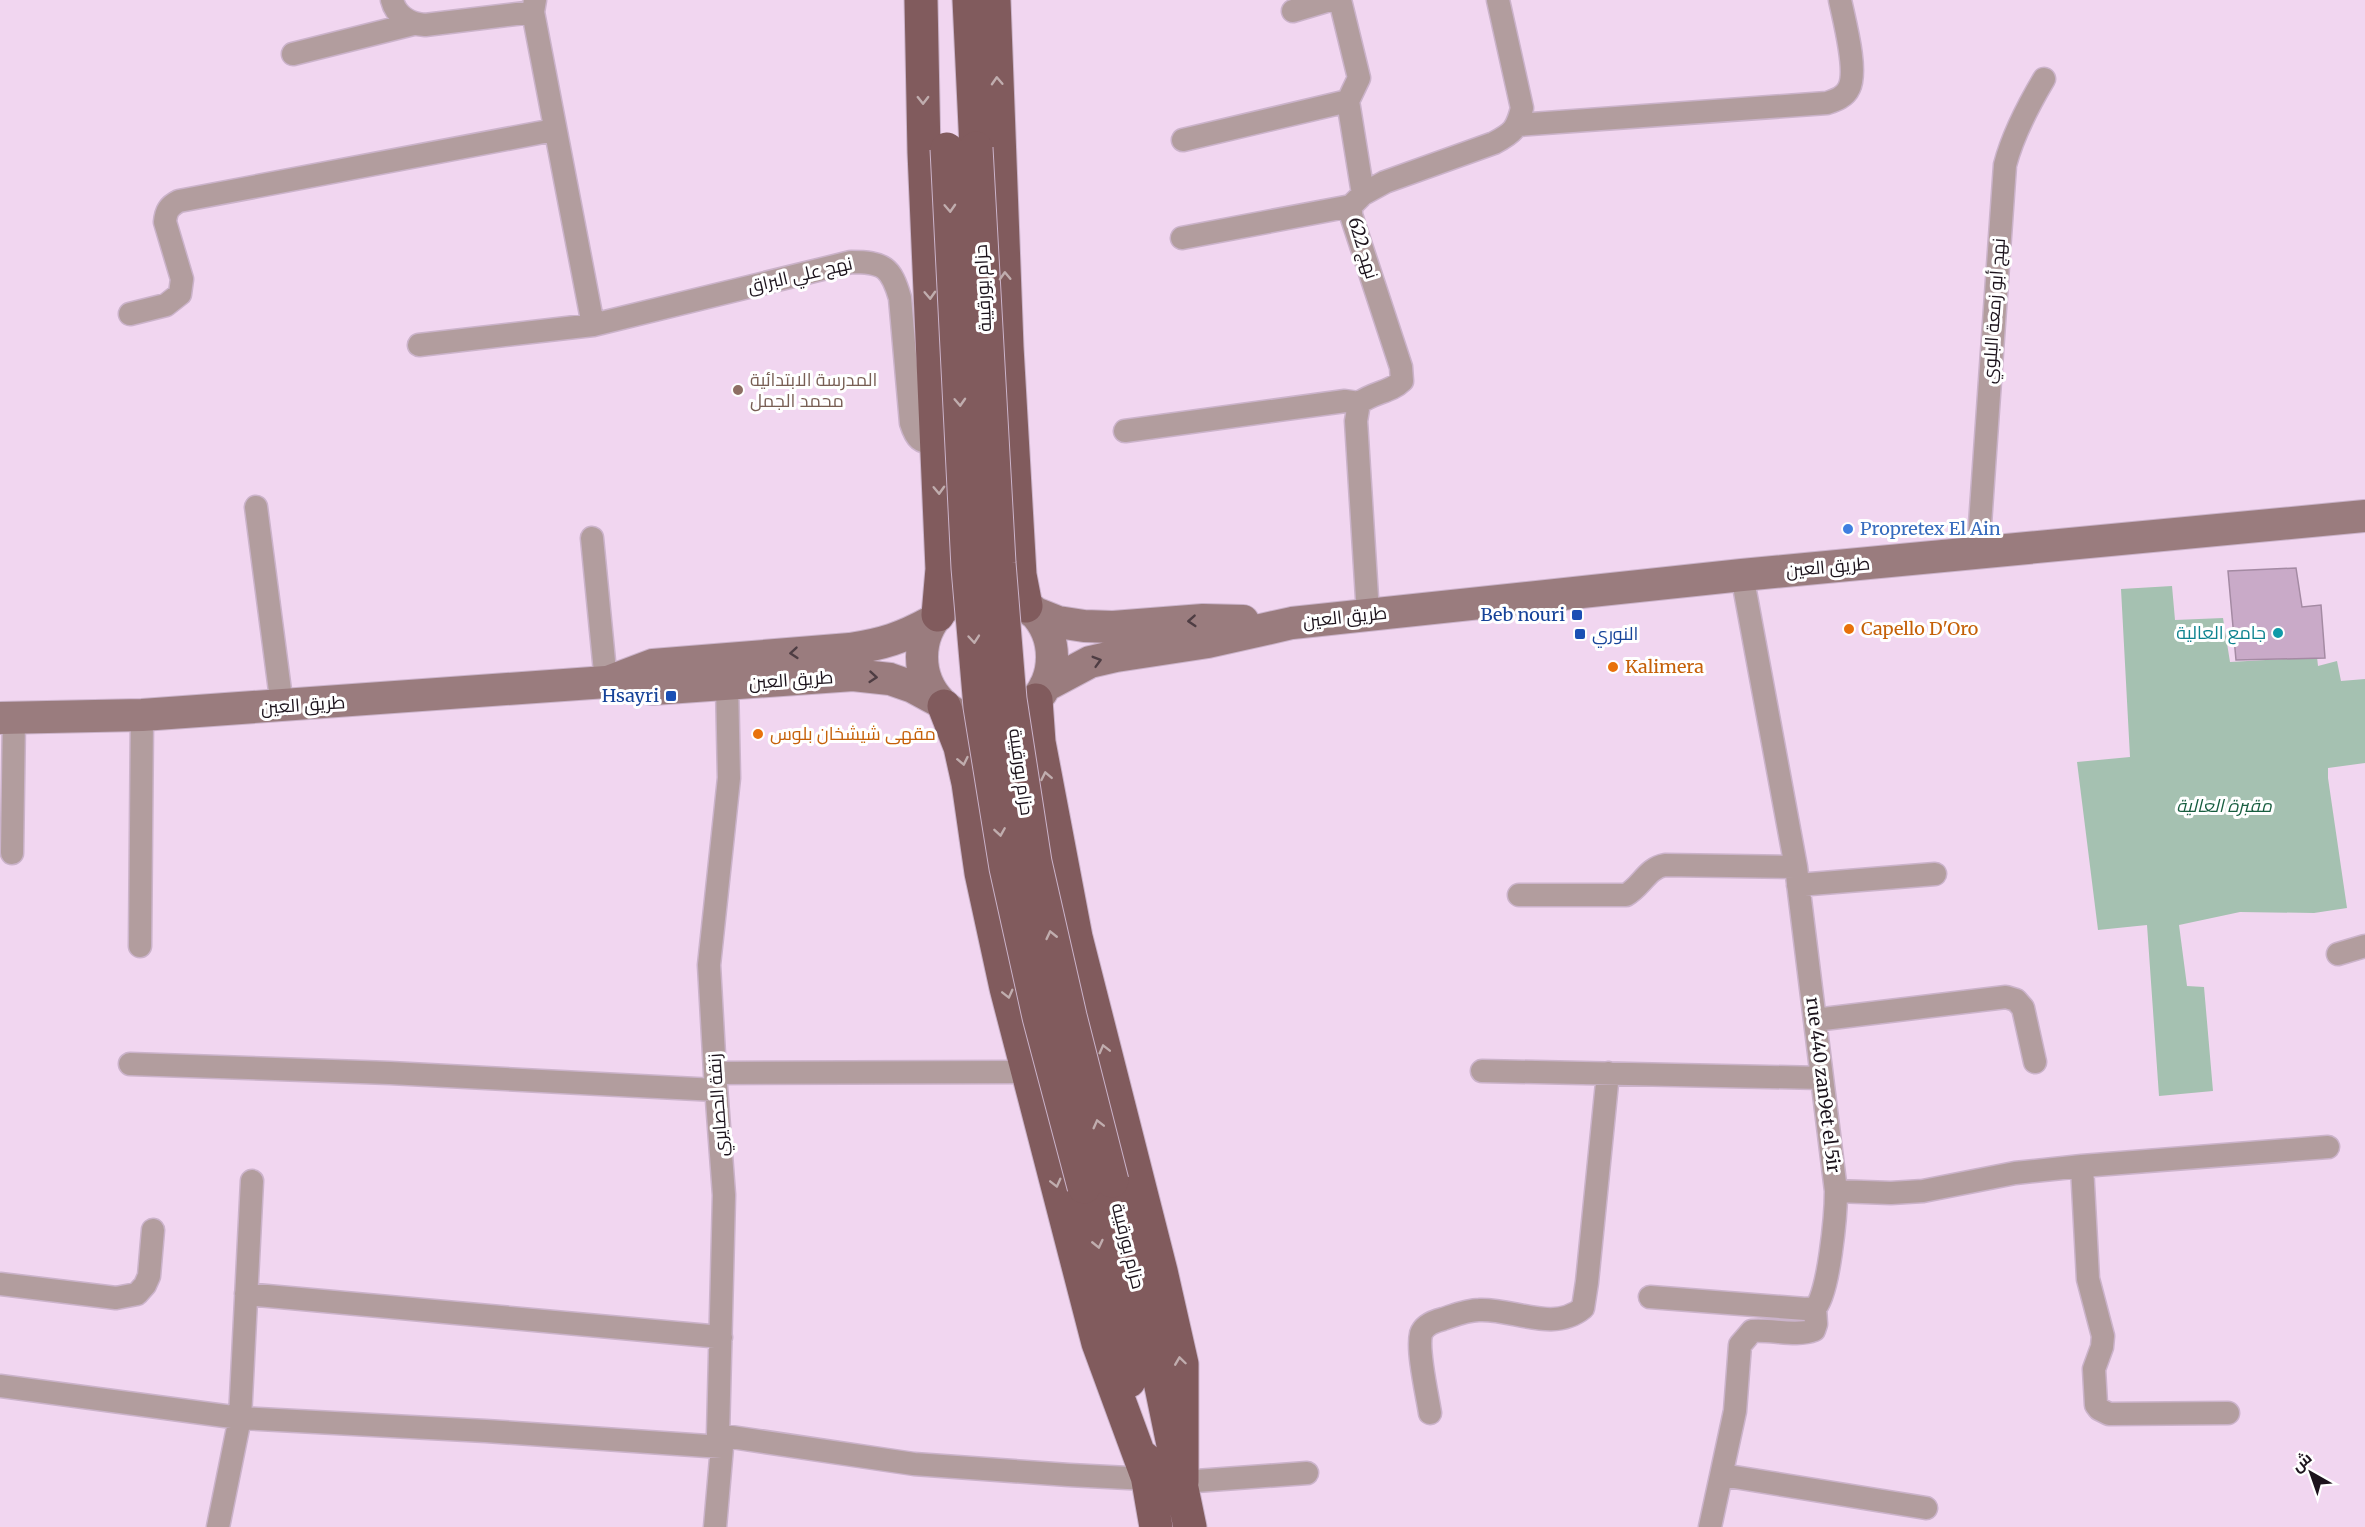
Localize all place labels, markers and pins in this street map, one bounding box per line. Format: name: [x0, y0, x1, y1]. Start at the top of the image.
place label: المدرسة الابتدائية محمد الجمل: [750, 368, 877, 412]
marker: المدرسة الابتدائية محمد الجمل: [731, 383, 745, 397]
place label: Propretex El Ain: [1860, 517, 2001, 540]
marker: Propretex El Ain: [1841, 522, 1855, 536]
place label: Beb nouri: [1481, 603, 1565, 626]
marker: Beb nouri: [1570, 608, 1584, 622]
place label: Capello D'Oro: [1861, 617, 1978, 640]
place label: جامع العالية: [2176, 621, 2266, 645]
place label: النوري: [1592, 622, 1638, 648]
marker: Capello D'Oro: [1842, 622, 1856, 636]
marker: جامع العالية: [2271, 626, 2285, 640]
marker: النوري: [1573, 627, 1587, 641]
place label: Kalimera: [1625, 655, 1704, 678]
marker: Kalimera: [1606, 660, 1620, 674]
place label: Hsayri: [602, 684, 659, 707]
marker: Hsayri: [664, 689, 678, 703]
place label: مقهى شيشخان بلوس: [770, 722, 936, 745]
marker: مقهى شيشخان بلوس: [751, 727, 765, 741]

